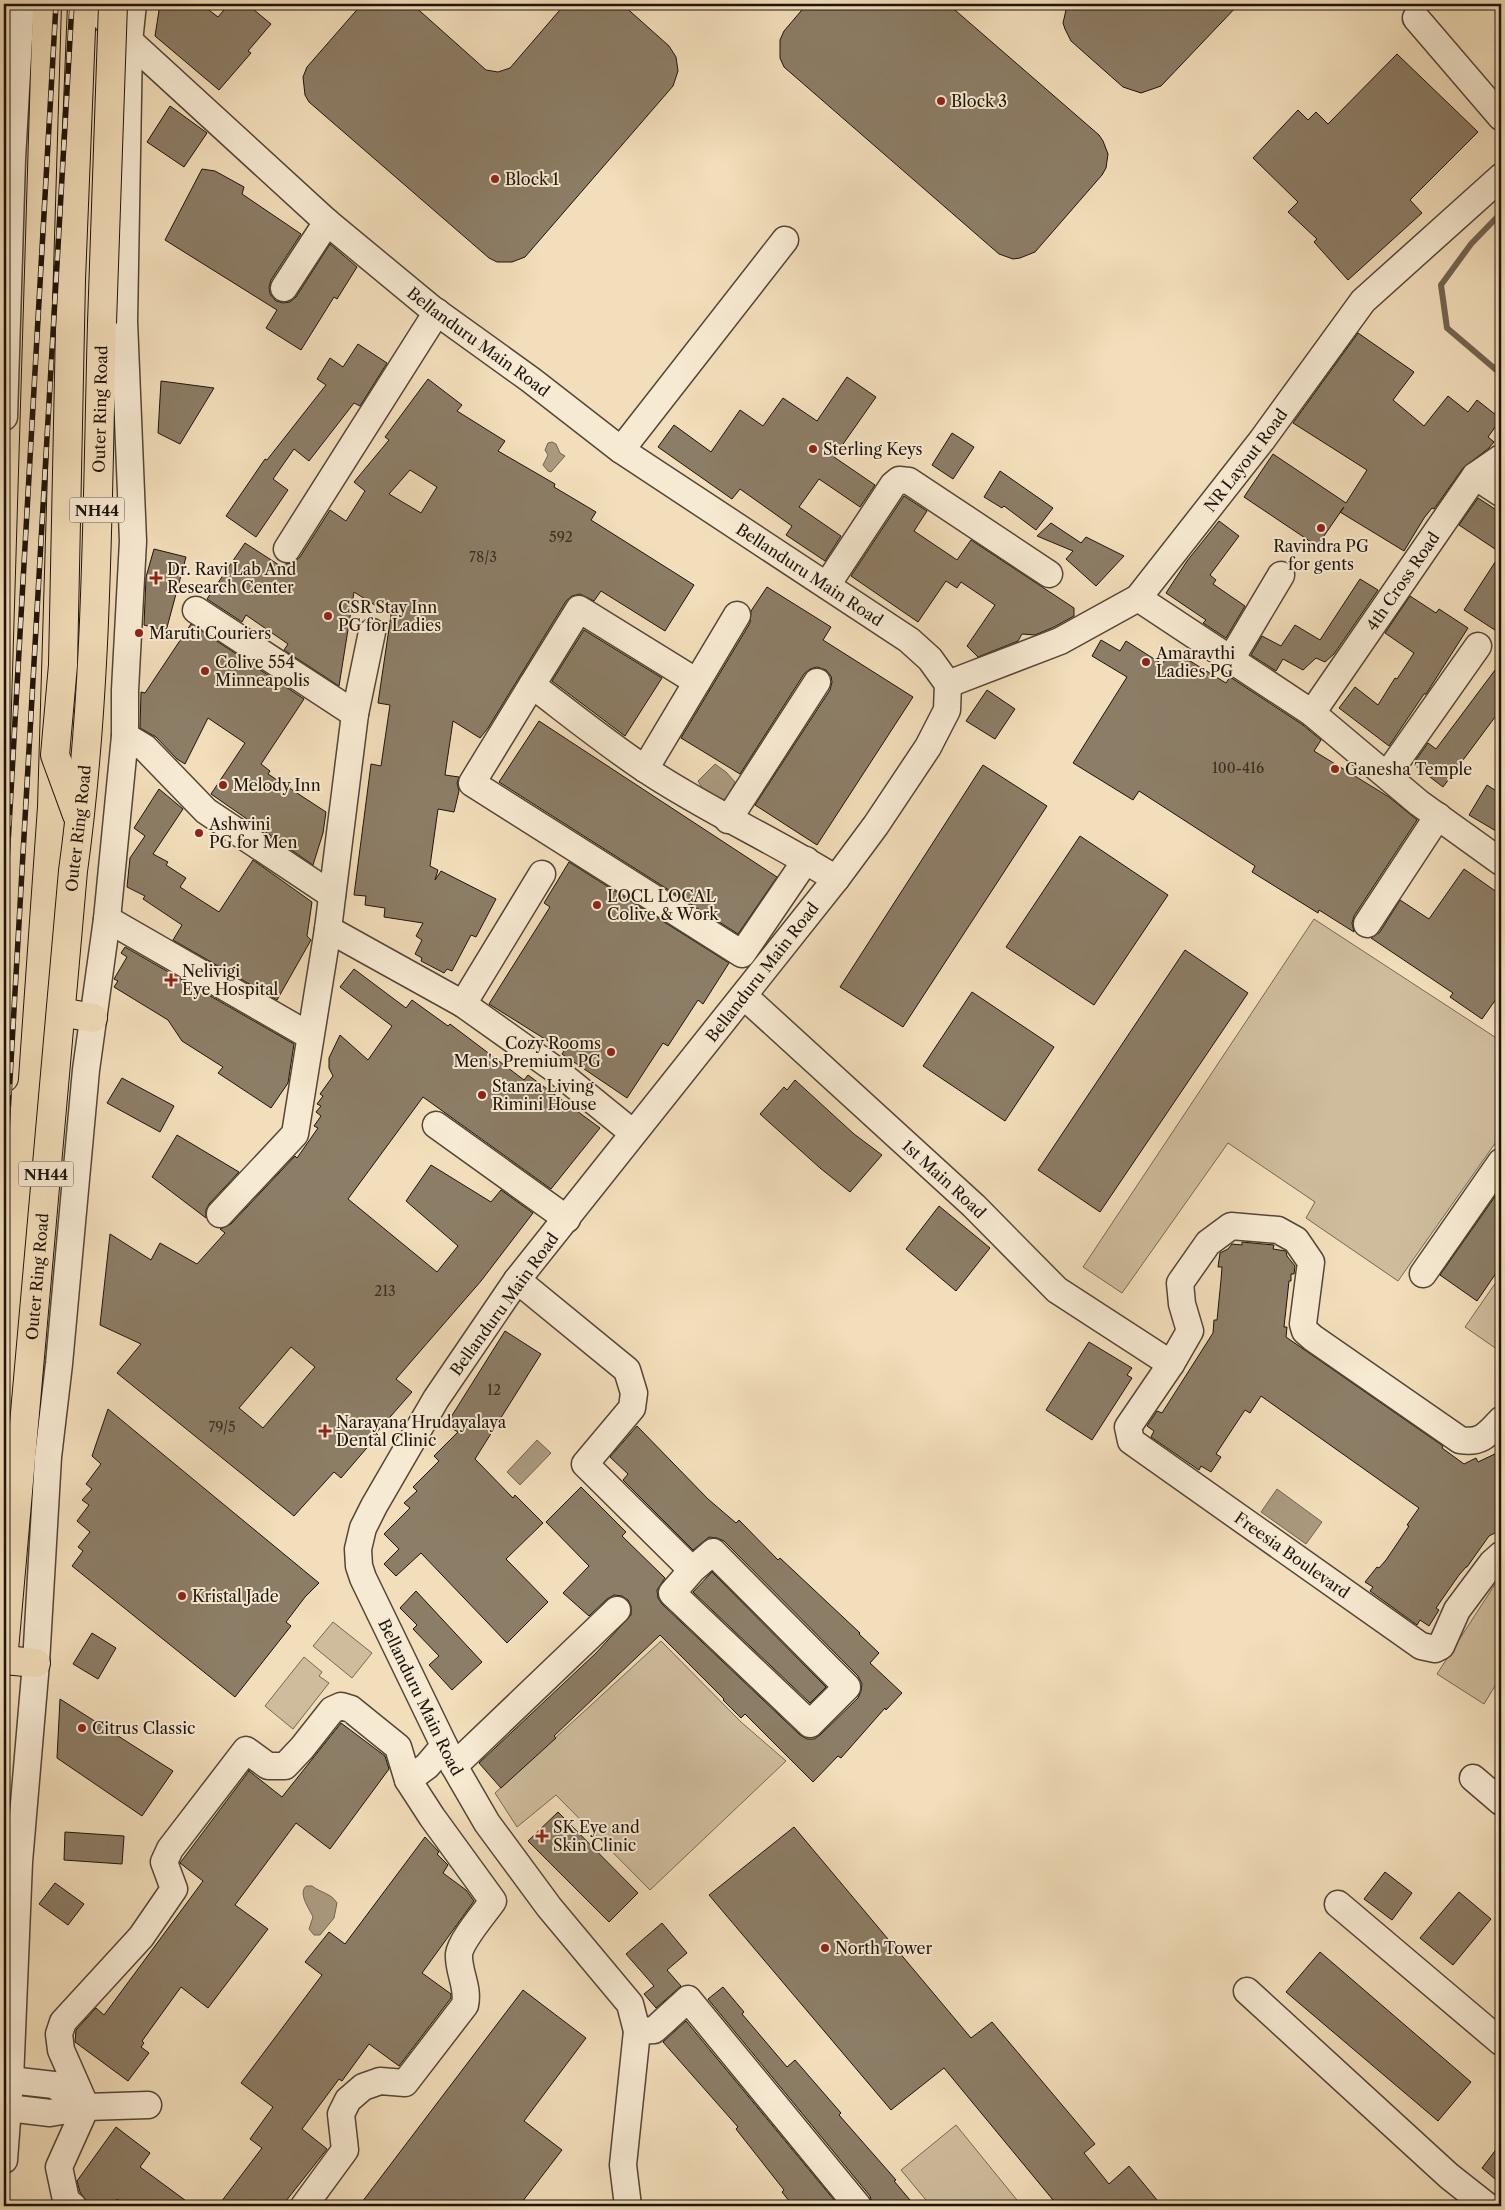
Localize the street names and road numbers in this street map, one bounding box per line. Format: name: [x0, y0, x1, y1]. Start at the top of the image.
street label: Bellanduru Main Road: [403, 283, 554, 401]
street label: Outer Ring Road: [89, 345, 111, 473]
street label: NR Layout Road: [1200, 404, 1292, 516]
road number: NH44: [70, 498, 124, 522]
street label: Bellanduru Main Road: [732, 519, 887, 630]
street label: 4th Cross Road: [1362, 528, 1444, 635]
street label: Outer Ring Road: [61, 764, 95, 893]
street label: Bellanduru Main Road: [701, 898, 823, 1046]
street label: 1st Main Road: [898, 1135, 990, 1222]
road number: NH44: [18, 1162, 74, 1186]
street label: Outer Ring Road: [22, 1212, 53, 1341]
street label: Bellanduru Main Road: [445, 1228, 563, 1379]
street label: Freesia Boulevard: [1231, 1507, 1354, 1603]
street label: Bellanduru Main Road: [374, 1615, 468, 1779]

